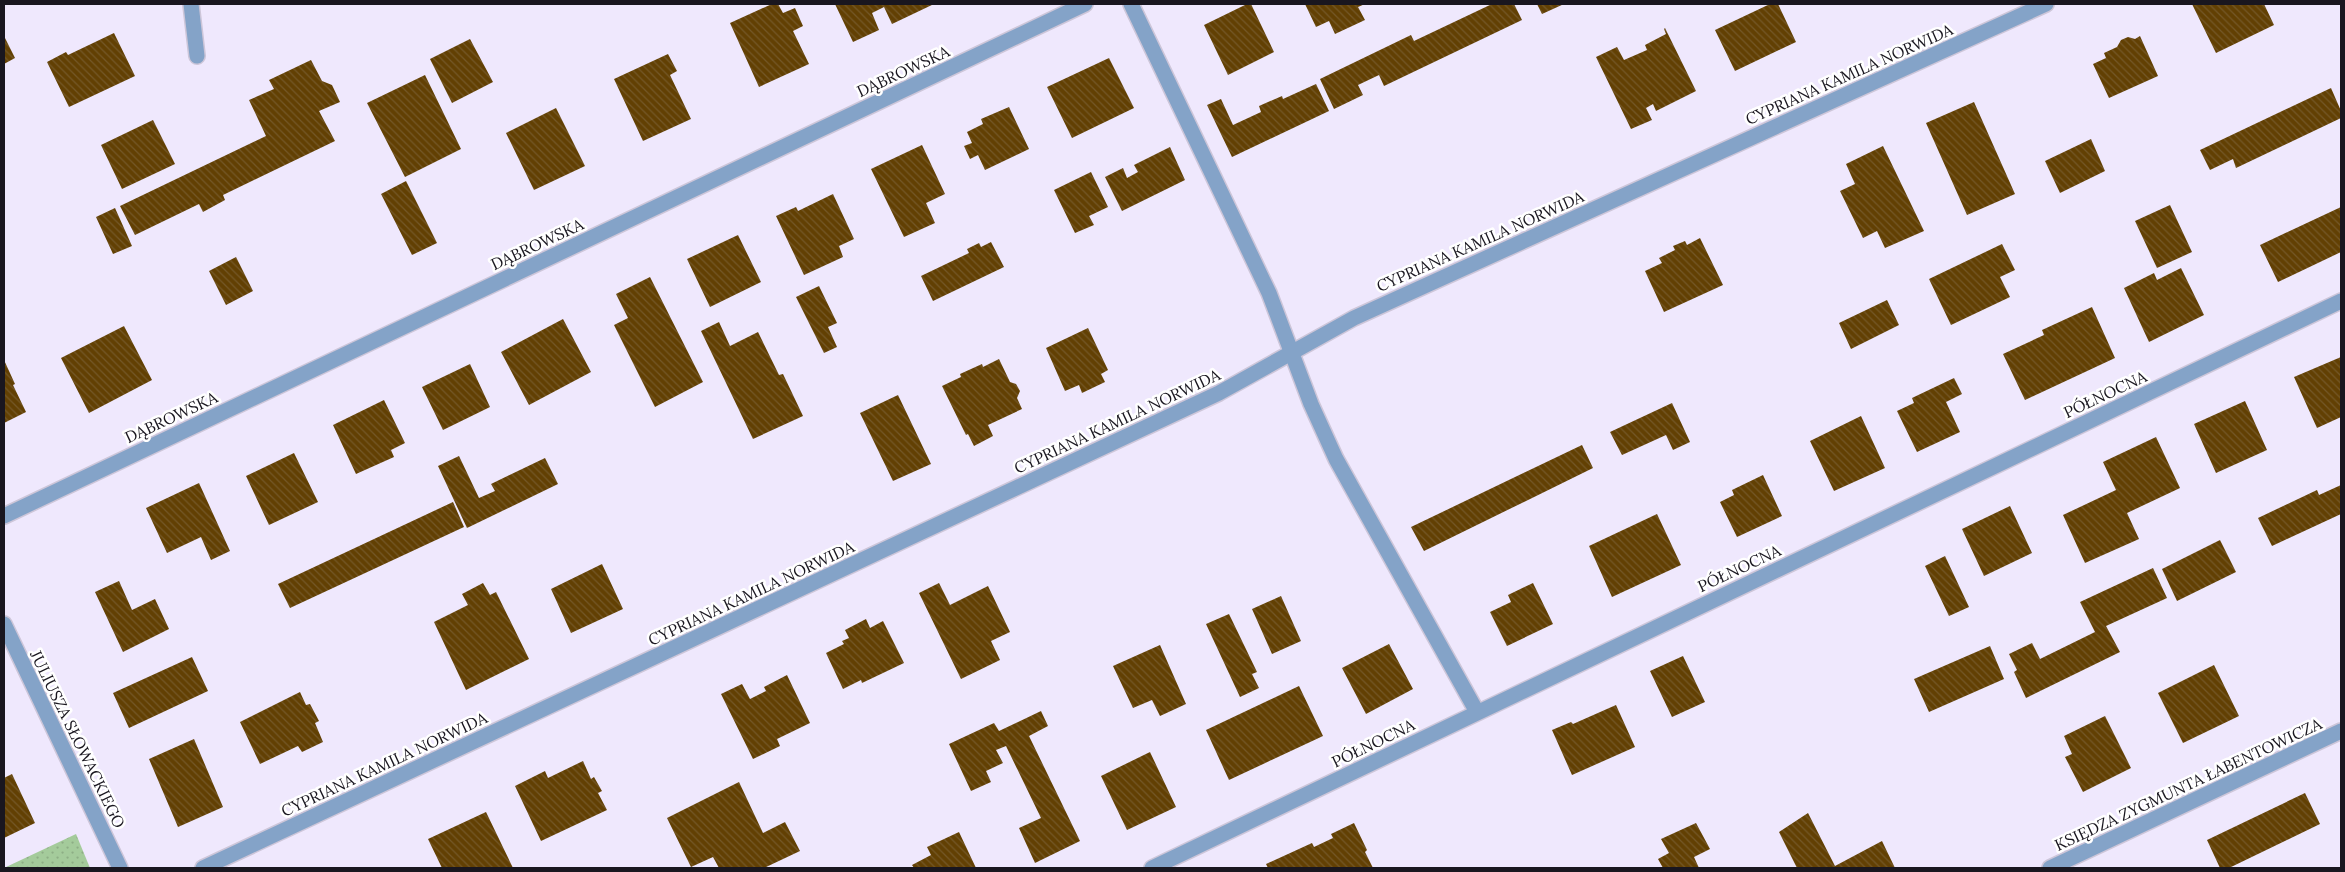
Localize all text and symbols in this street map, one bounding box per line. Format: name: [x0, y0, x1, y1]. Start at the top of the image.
street label: CYPRIANA KAMILA NORWIDA: [1742, 19, 1957, 129]
street label: DĄBROWSKA: [853, 40, 953, 101]
street label: CYPRIANA KAMILA NORWIDA: [1373, 186, 1588, 296]
street label: DĄBROWSKA: [487, 213, 587, 274]
street label: CYPRIANA KAMILA NORWIDA: [1011, 364, 1224, 478]
street label: PÓŁNOCNA: [2060, 366, 2151, 422]
street label: DĄBROWSKA: [121, 386, 221, 447]
street label: CYPRIANA KAMILA NORWIDA: [645, 536, 858, 650]
street label: PÓŁNOCNA: [1694, 540, 1785, 596]
street label: JULIUSZA SŁOWACKIEGO: [26, 646, 130, 831]
street label: CYPRIANA KAMILA NORWIDA: [278, 707, 491, 821]
street label: KSIĘDZA ZYGMUNTA ŁABENTOWICZA: [2051, 713, 2326, 855]
street label: PÓŁNOCNA: [1328, 714, 1419, 772]

